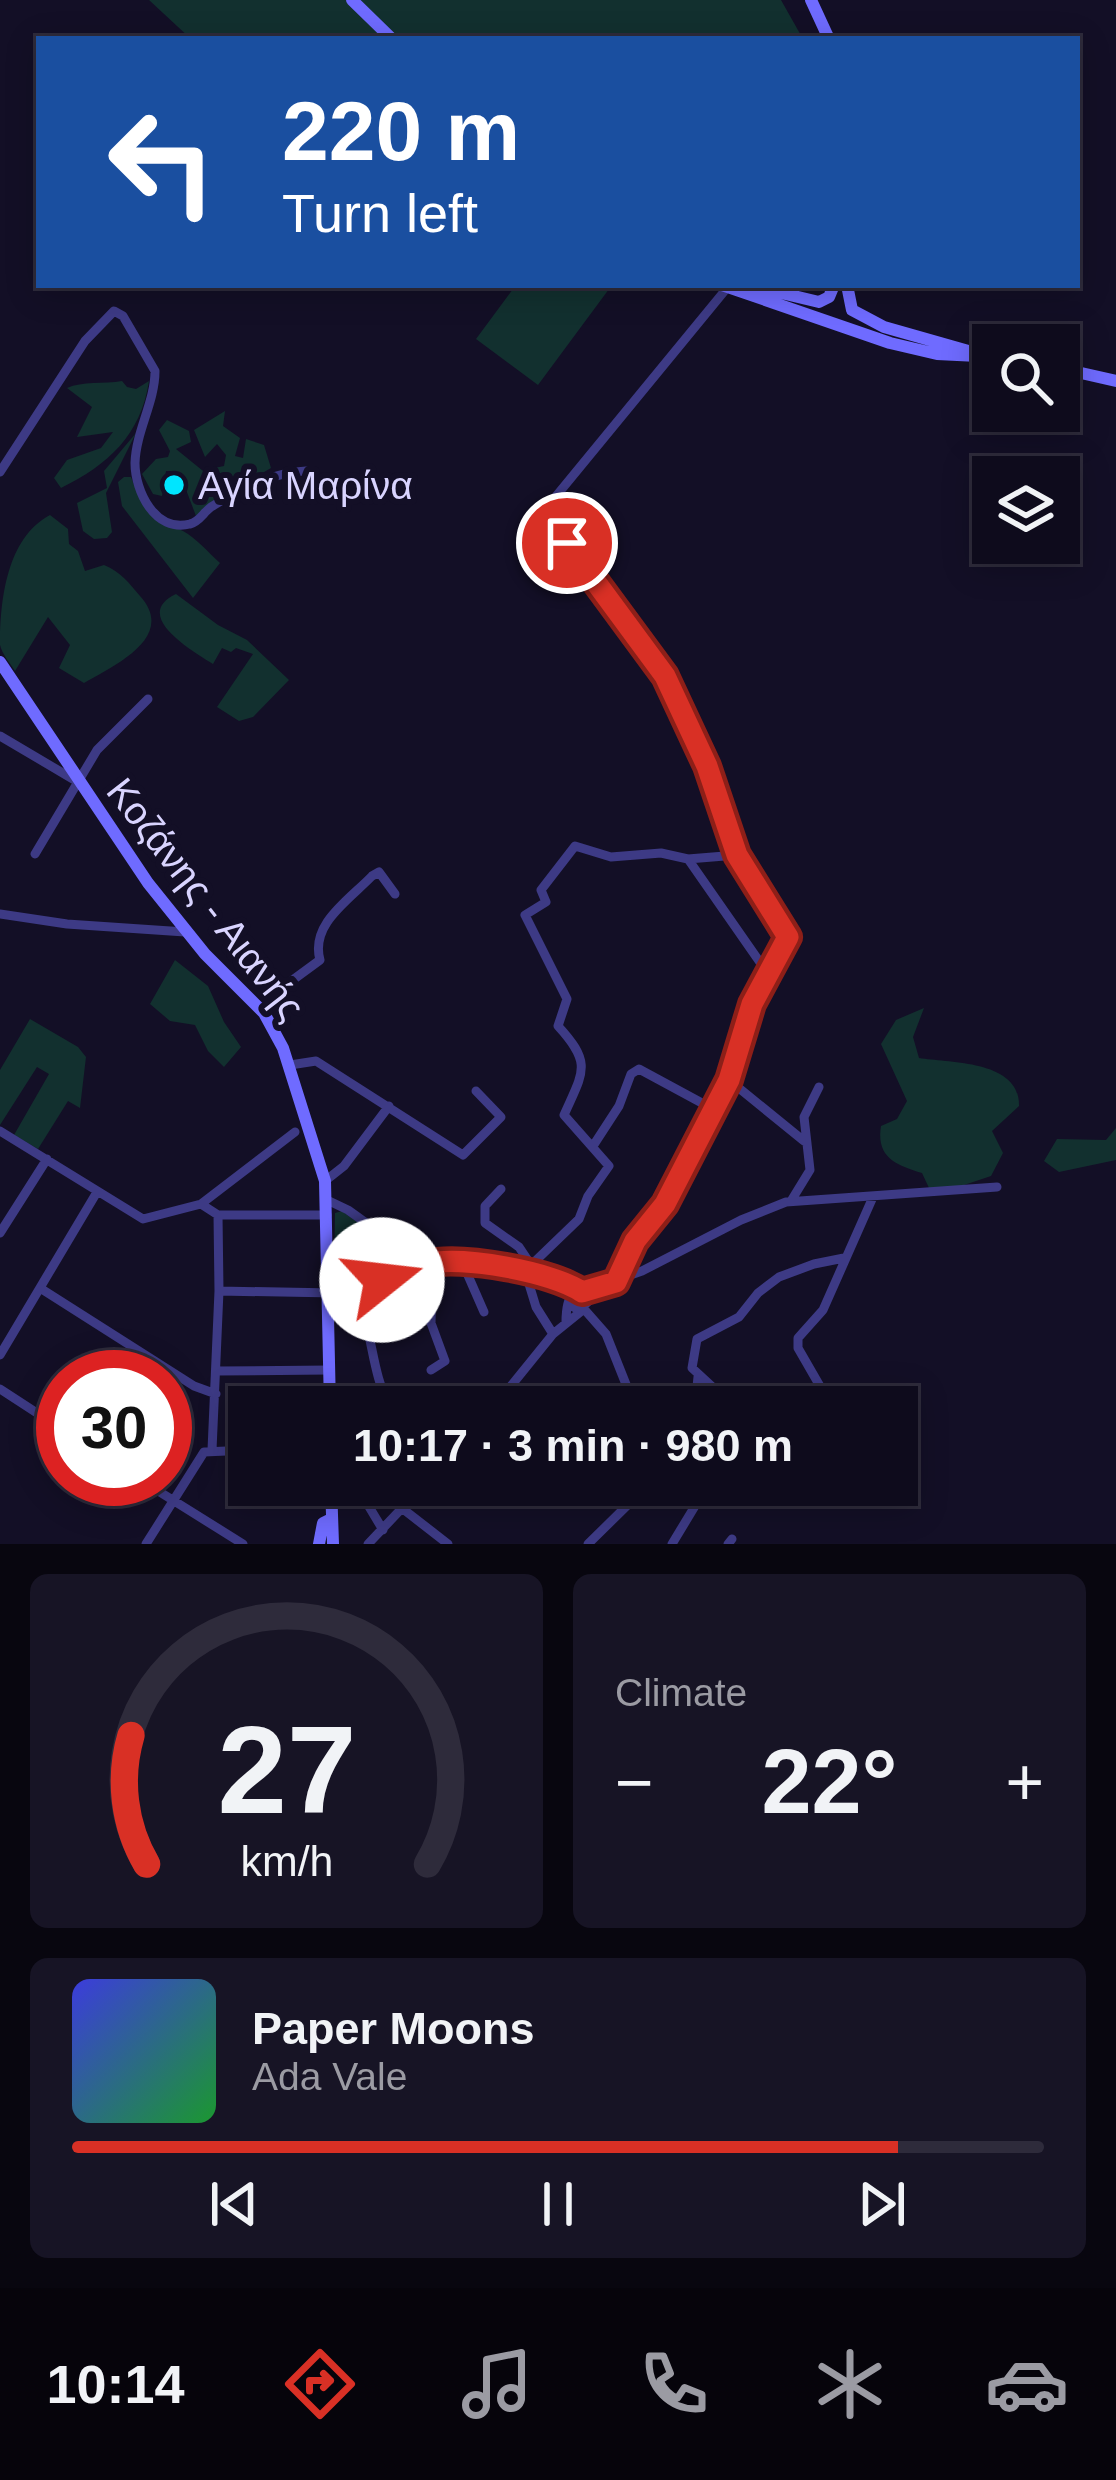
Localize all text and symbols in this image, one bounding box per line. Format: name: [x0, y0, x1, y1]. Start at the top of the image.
icon: left: [84, 84, 240, 240]
text: 220 m: [282, 84, 520, 178]
text: Turn left: [282, 183, 478, 243]
map controls: [972, 324, 1080, 564]
button: search: [972, 324, 1080, 432]
button: layers: [972, 456, 1080, 564]
place label: Αγία Μαρίνα: [198, 464, 413, 507]
marker: Αγία Μαρίνα: [161, 472, 187, 498]
pin: [516, 492, 618, 594]
icon: arrive: [534, 510, 600, 576]
street label: Κοζάνης - Αιανής: [99, 770, 313, 1028]
position arrow: [319, 1217, 445, 1343]
speed limit sign: 30: [36, 1350, 192, 1506]
text: 10:17 · 3 min · 980 m: [353, 1420, 793, 1471]
text: Climate: [615, 1671, 747, 1714]
text: 27: [217, 1700, 356, 1839]
text: 22°: [761, 1732, 898, 1832]
text: −: [615, 1745, 654, 1819]
text: +: [1005, 1745, 1044, 1819]
text: km/h: [240, 1837, 333, 1885]
text: Paper Moons: [252, 2003, 535, 2054]
text: Ada Vale: [252, 2055, 407, 2098]
icon: previous: [201, 2171, 267, 2237]
icon: pause: [525, 2171, 591, 2237]
icon: next: [849, 2171, 915, 2237]
icon: directions: [278, 2342, 362, 2426]
icon: music: [455, 2342, 539, 2426]
icon: phone: [632, 2342, 716, 2426]
icon: climate: [808, 2342, 892, 2426]
icon: car: [985, 2342, 1069, 2426]
text: 10:14: [46, 2354, 185, 2414]

